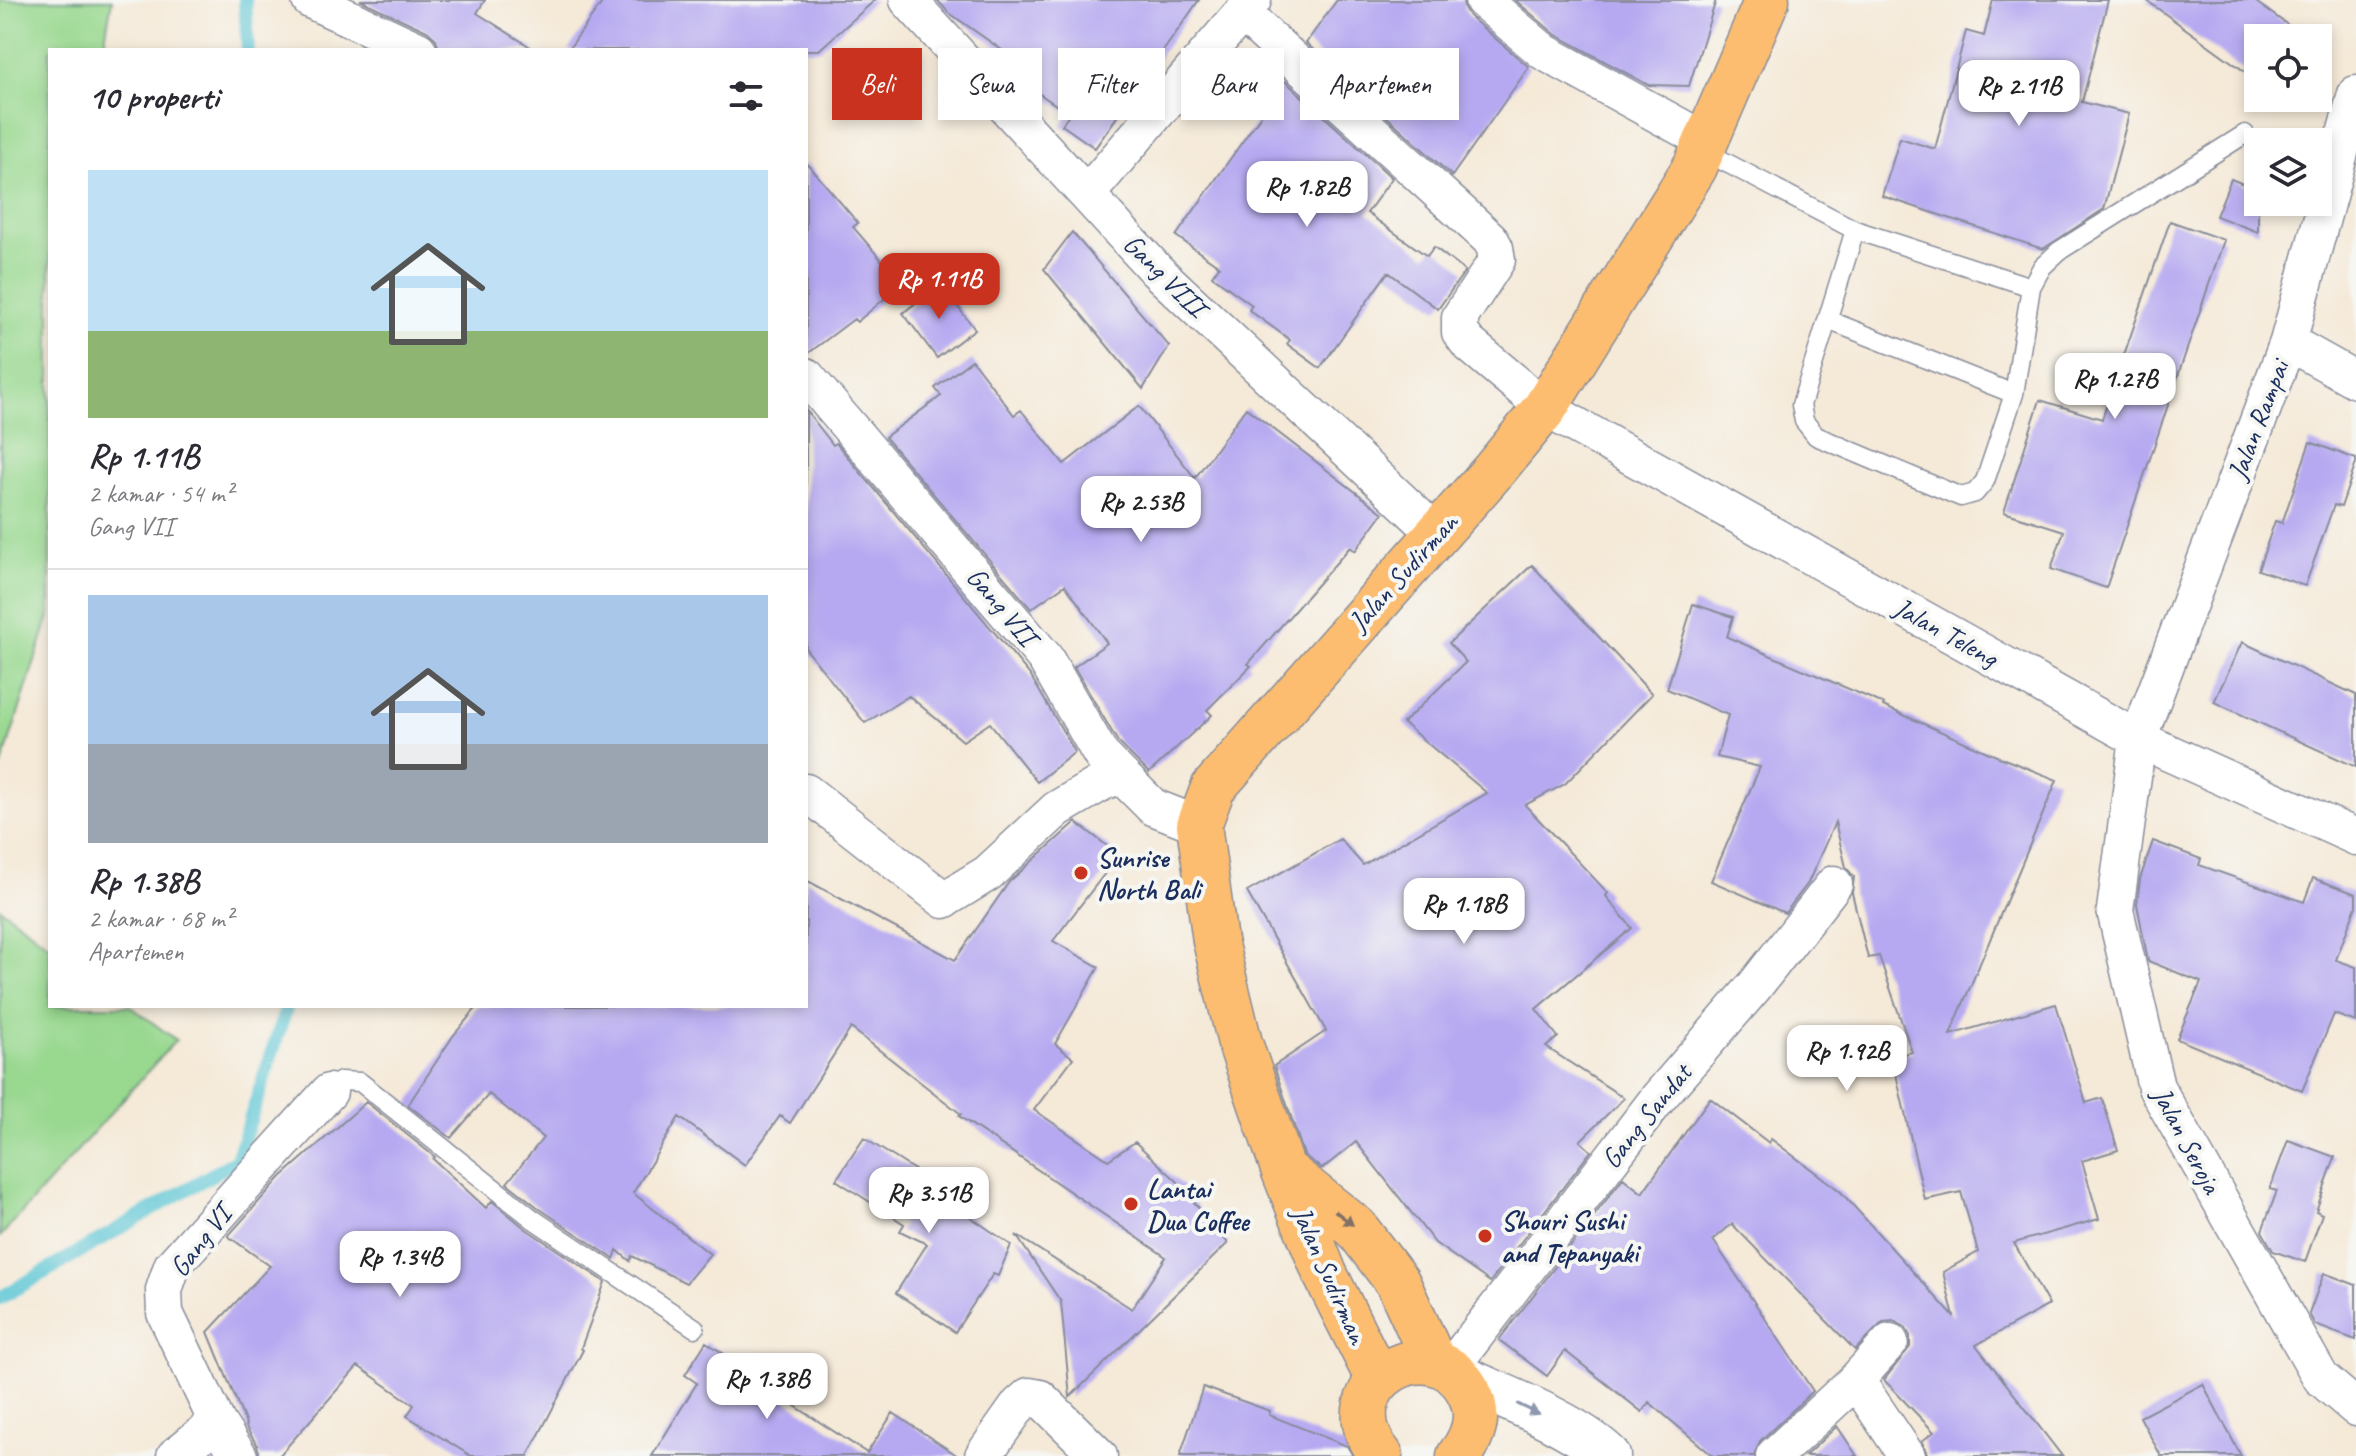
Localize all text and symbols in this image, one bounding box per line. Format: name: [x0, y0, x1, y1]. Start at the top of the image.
map controls: [2244, 24, 2332, 216]
button: locate: [2244, 24, 2332, 112]
chip: Beli: [832, 48, 922, 120]
chip: Sewa: [938, 48, 1042, 120]
chip: Filter: [1058, 48, 1165, 120]
chip: Baru: [1181, 48, 1284, 120]
chip: Apartemen: [1300, 48, 1459, 120]
pin: Rp 2.11B: [1936, 60, 2102, 128]
text: Rp 2.11B: [1977, 69, 2061, 102]
icon: filters: [724, 74, 768, 118]
text: 10 properti: [88, 75, 219, 118]
button: layers: [2244, 128, 2332, 216]
pin: Rp 1.82B: [1224, 161, 1390, 229]
text: Rp 1.82B: [1265, 170, 1349, 203]
icon: home: [356, 222, 500, 366]
street label: Gang VIII: [1116, 226, 1218, 328]
pin: Rp 1.11B: [856, 253, 1022, 321]
text: Rp 1.11B: [897, 262, 981, 295]
street label: Jalan Rampai: [2219, 352, 2298, 487]
pin: Rp 1.27B: [2032, 353, 2198, 421]
text: Rp 1.27B: [2073, 362, 2157, 395]
text: Rp 1.11B: [88, 434, 199, 477]
pin: Rp 2.53B: [1058, 476, 1224, 544]
text: 2 kamar · 54 m²: [88, 477, 233, 510]
text: Rp 2.53B: [1099, 485, 1183, 518]
street label: Jalan Sudirman: [1339, 505, 1466, 640]
text: Gang VII: [88, 510, 173, 543]
street label: Gang VII: [959, 560, 1049, 657]
street label: Jalan Teleng: [1886, 588, 2006, 676]
icon: home: [356, 647, 500, 791]
place label: Sunrise North Bali: [1097, 840, 1204, 907]
text: Rp 1.38B: [88, 859, 199, 902]
marker: Sunrise North Bali: [1072, 864, 1090, 882]
pin: Rp 1.18B: [1381, 878, 1547, 946]
text: Rp 1.18B: [1422, 887, 1506, 920]
text: 2 kamar · 68 m²: [88, 902, 233, 935]
text: Apartemen: [88, 935, 183, 968]
pin: Rp 1.92B: [1764, 1025, 1930, 1093]
text: Rp 1.92B: [1805, 1034, 1889, 1067]
street label: Gang Sandat: [1593, 1055, 1700, 1175]
street label: Jalan Seroja: [2144, 1079, 2230, 1201]
pin: Rp 3.51B: [846, 1167, 1012, 1235]
place label: Lantai Dua Coffee: [1147, 1171, 1251, 1238]
text: Rp 3.51B: [887, 1176, 971, 1209]
street label: Gang VI: [162, 1194, 242, 1283]
marker: Lantai Dua Coffee: [1122, 1195, 1140, 1213]
street label: Jalan Sudirman: [1283, 1199, 1376, 1351]
place label: Shouri Sushi and Tepanyaki: [1501, 1203, 1642, 1271]
one-way arrow: [1334, 1209, 1354, 1226]
marker: Shouri Sushi and Tepanyaki: [1476, 1227, 1494, 1245]
pin: Rp 1.34B: [317, 1231, 483, 1299]
text: Rp 1.34B: [358, 1240, 442, 1273]
pin: Rp 1.38B: [684, 1353, 850, 1421]
text: Rp 1.38B: [725, 1362, 809, 1395]
one-way arrow: [1516, 1402, 1540, 1416]

